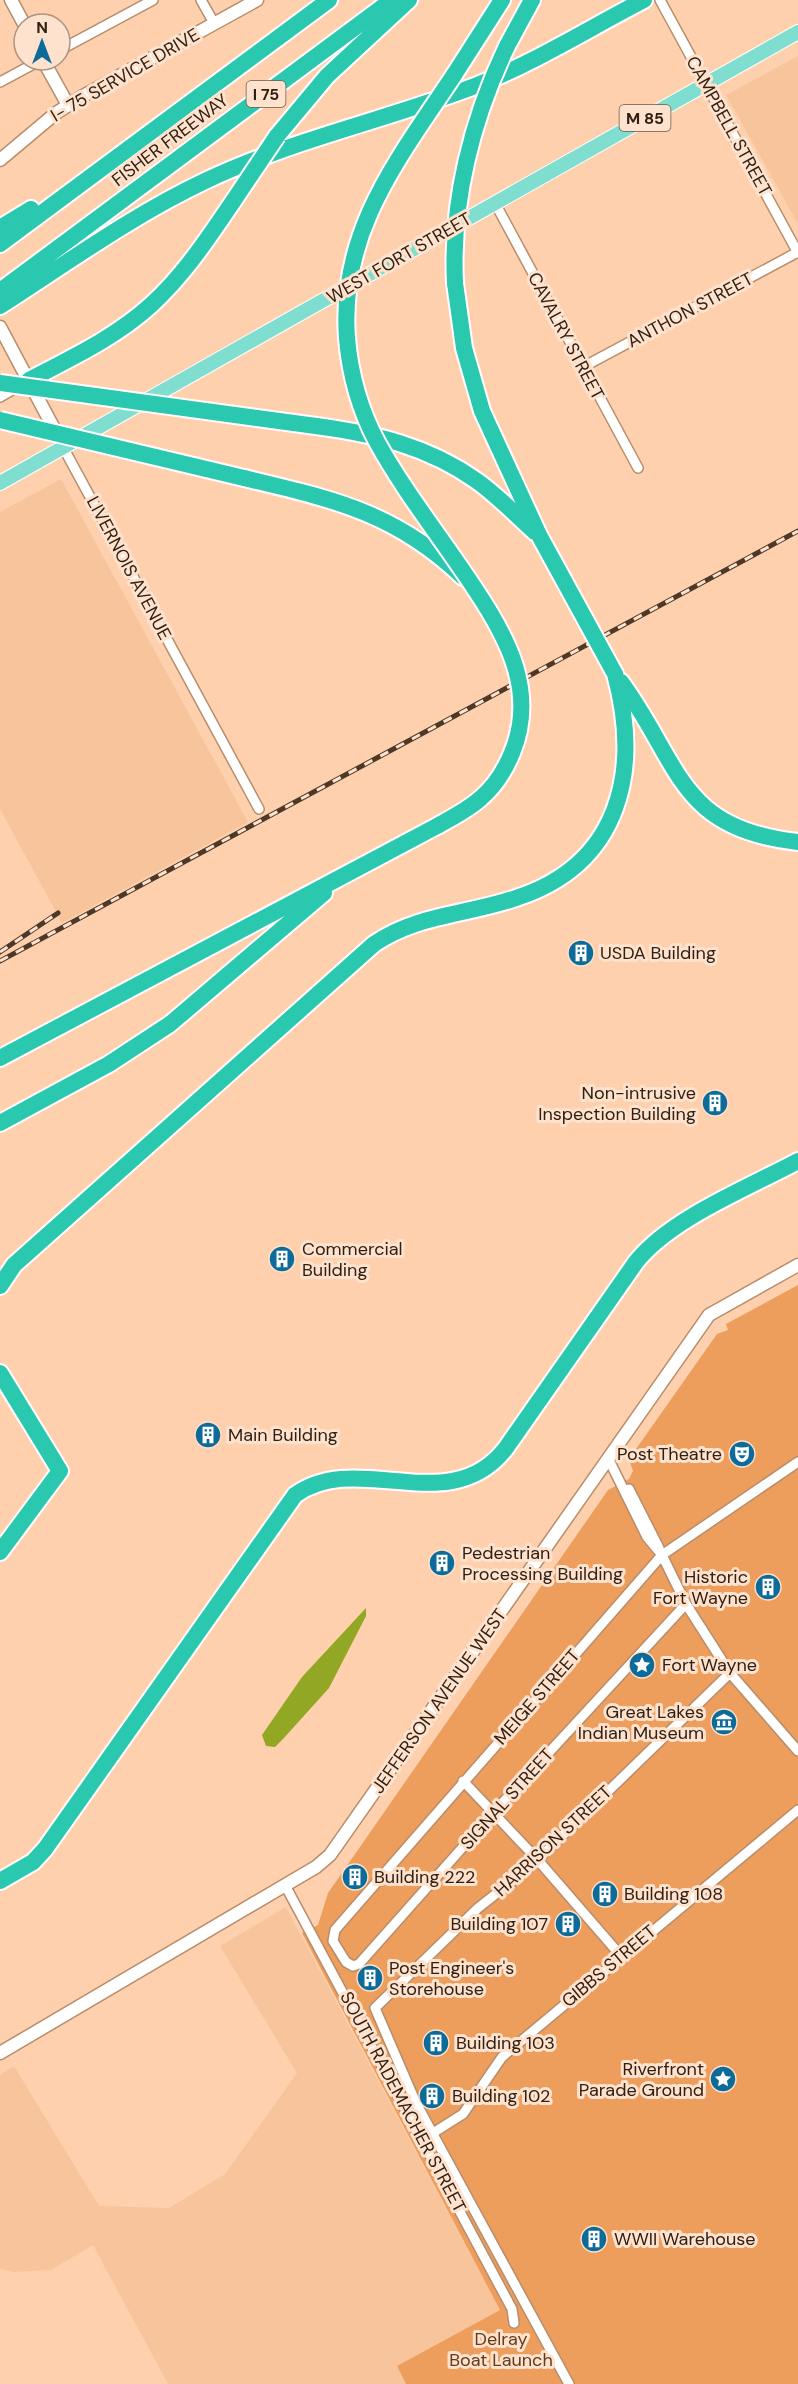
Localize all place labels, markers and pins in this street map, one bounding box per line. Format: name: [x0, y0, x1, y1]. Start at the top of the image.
building icon: USDA Building: [566, 938, 596, 968]
place label: USDA Building: [600, 941, 716, 965]
place label: Non-intrusive Inspection Building: [538, 1081, 696, 1126]
building icon: Non-intrusive Inspection Building: [700, 1088, 730, 1118]
place label: Commercial Building: [302, 1237, 403, 1282]
building icon: Commercial Building: [267, 1244, 297, 1274]
building icon: Main Building: [193, 1420, 223, 1450]
place label: Main Building: [228, 1423, 338, 1447]
theatre icon: Post Theatre: [727, 1439, 757, 1469]
place label: Post Theatre: [617, 1442, 722, 1466]
place label: Pedestrian Processing Building: [462, 1541, 623, 1586]
building icon: Pedestrian Processing Building: [427, 1548, 457, 1578]
place label: Historic Fort Wayne: [653, 1565, 748, 1610]
building icon: Historic Fort Wayne: [753, 1572, 783, 1602]
place icon: Fort Wayne: [627, 1650, 657, 1680]
place label: Fort Wayne: [662, 1653, 757, 1677]
place label: Great Lakes Indian Museum: [578, 1700, 704, 1745]
museum icon: Great Lakes Indian Museum: [709, 1707, 739, 1737]
building icon: Building 222: [340, 1862, 370, 1892]
place label: Building 222: [374, 1865, 475, 1889]
building icon: Building 108: [590, 1879, 620, 1909]
place label: Building 108: [624, 1882, 723, 1906]
building icon: Building 107: [553, 1909, 583, 1939]
place label: Building 107: [450, 1912, 548, 1936]
place label: Post Engineer's Storehouse: [389, 1956, 514, 2001]
building icon: Post Engineer's Storehouse: [355, 1963, 385, 1993]
building icon: Building 103: [421, 2028, 451, 2058]
place label: Building 103: [456, 2031, 555, 2055]
place label: Riverfront Parade Ground: [579, 2057, 704, 2102]
place icon: Riverfront Parade Ground: [708, 2064, 738, 2094]
building icon: Building 102: [417, 2081, 447, 2111]
place label: Building 102: [452, 2084, 550, 2108]
building icon: WWII Warehouse: [579, 2224, 609, 2254]
place label: WWII Warehouse: [614, 2227, 756, 2251]

